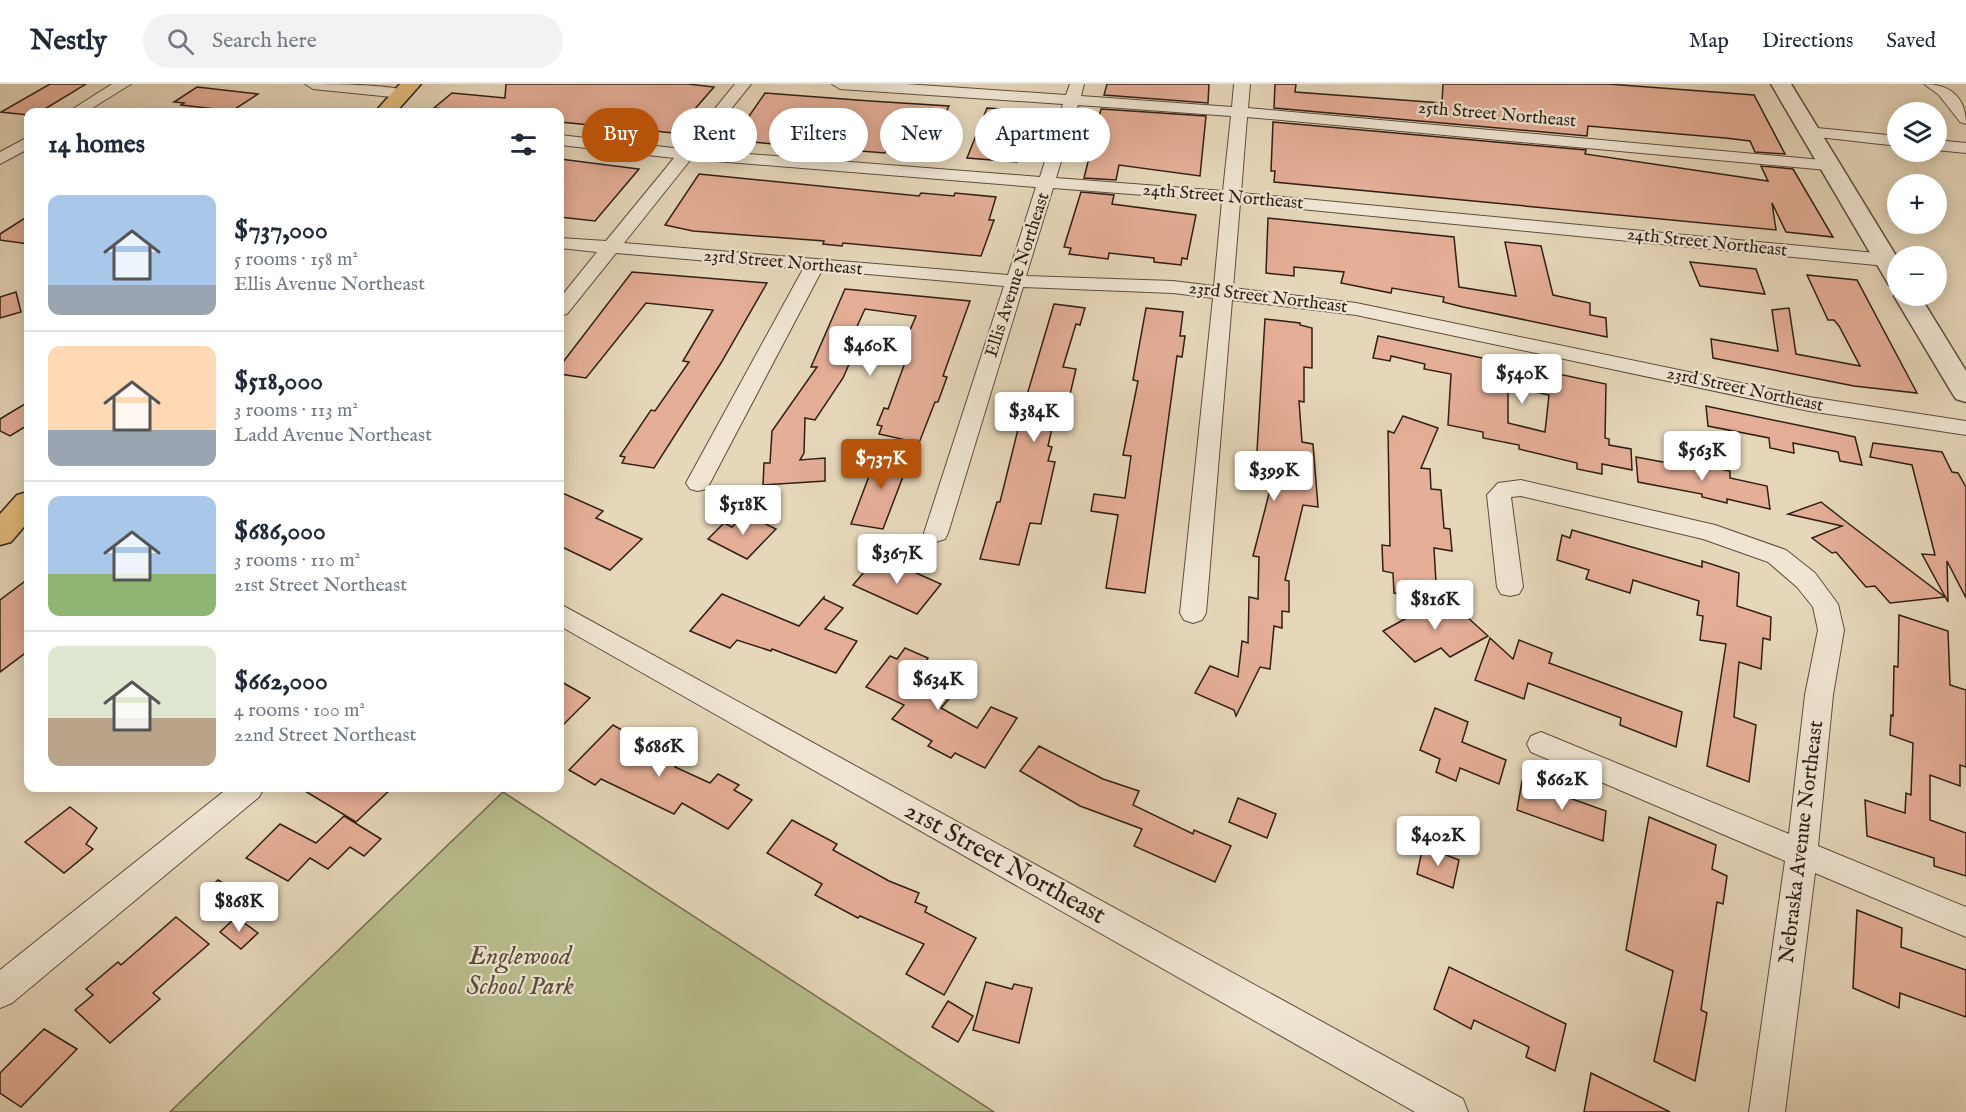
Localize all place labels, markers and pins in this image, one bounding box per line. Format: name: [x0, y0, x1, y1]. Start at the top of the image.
pin: $460K: [828, 326, 912, 377]
pin: $540K: [1480, 354, 1564, 405]
pin: $384K: [992, 392, 1076, 443]
pin: $563K: [1660, 431, 1744, 482]
pin: $737K: [839, 439, 923, 490]
pin: $399K: [1232, 451, 1316, 502]
pin: $518K: [701, 485, 785, 536]
pin: $367K: [855, 534, 939, 585]
pin: $816K: [1393, 580, 1477, 631]
pin: $634K: [896, 660, 980, 711]
pin: $686K: [617, 727, 701, 778]
pin: $662K: [1520, 760, 1604, 811]
pin: $402K: [1396, 816, 1480, 867]
pin: $868K: [197, 882, 281, 933]

